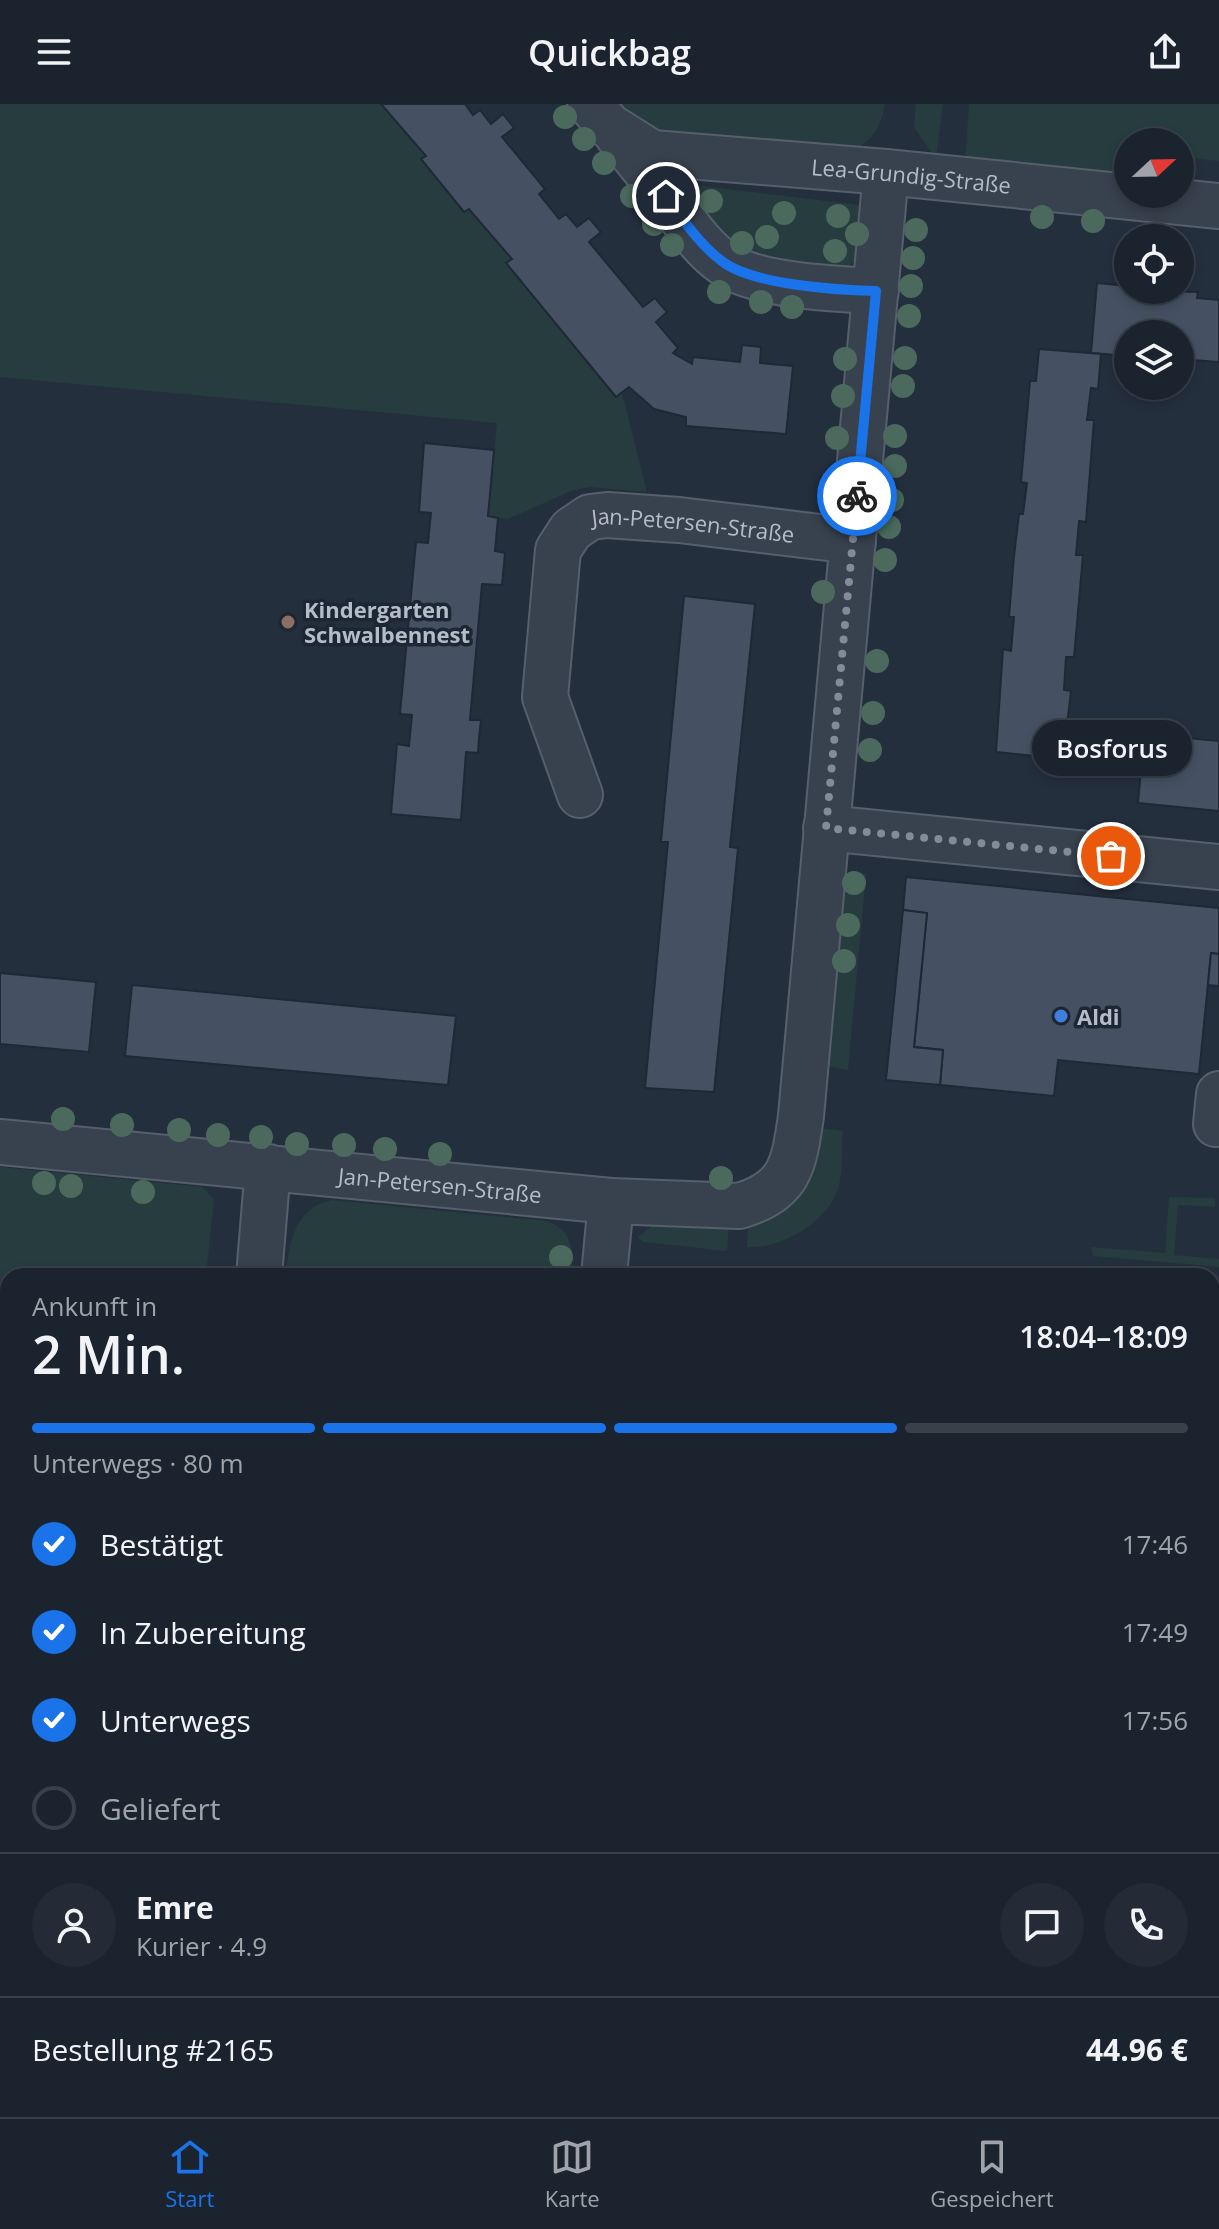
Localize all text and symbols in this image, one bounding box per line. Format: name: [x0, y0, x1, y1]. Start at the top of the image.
text: Quickbag: [528, 28, 691, 77]
icon: menu: [32, 30, 76, 74]
icon: share: [1143, 30, 1187, 74]
north arrow: [1114, 128, 1194, 208]
map controls: [1114, 128, 1194, 400]
street label: Lea-Grundig-Straße: [810, 151, 1012, 200]
pin: [632, 162, 700, 230]
icon: home: [644, 174, 688, 218]
button: locate: [1114, 224, 1194, 304]
button: layers: [1114, 320, 1194, 400]
courier: [817, 456, 897, 536]
icon: bike: [835, 474, 879, 518]
street label: Jan-Petersen-Straße: [588, 500, 796, 549]
place label: Kindergarten Schwalbennest: [304, 594, 470, 649]
marker: Kindergarten Schwalbennest: [279, 613, 297, 631]
callout: Bosforus: [1031, 720, 1191, 776]
text: Bosforus: [1056, 730, 1168, 766]
pin: [1077, 822, 1145, 890]
icon: bag: [1089, 834, 1133, 878]
place label: Aldi: [1077, 1001, 1120, 1031]
marker: Aldi: [1052, 1007, 1070, 1025]
street label: Jan-Petersen-Straße: [335, 1160, 543, 1209]
text: Ankunft in: [32, 1288, 157, 1324]
text: 18:04–18:09: [1019, 1316, 1188, 1357]
text: 2 Min.: [32, 1318, 185, 1389]
text: Unterwegs · 80 m: [32, 1445, 244, 1481]
icon: check: [32, 1522, 76, 1566]
text: Bestätigt: [100, 1524, 223, 1565]
text: 17:46: [1122, 1526, 1188, 1562]
icon: check: [32, 1610, 76, 1654]
text: In Zubereitung: [100, 1612, 306, 1653]
text: 17:49: [1122, 1614, 1188, 1650]
icon: check: [32, 1698, 76, 1742]
text: Unterwegs: [100, 1700, 251, 1741]
text: 17:56: [1122, 1702, 1188, 1738]
text: Geliefert: [100, 1788, 221, 1829]
button: person: [32, 1883, 116, 1967]
button: chat: [1000, 1883, 1084, 1967]
button: phone: [1104, 1883, 1188, 1967]
text: Emre: [136, 1887, 214, 1928]
text: Kurier · 4.9: [136, 1928, 267, 1964]
text: Bestellung #2165: [32, 2029, 274, 2070]
text: 44.96 €: [1086, 2029, 1188, 2070]
tab: Start: [165, 2135, 214, 2213]
tab: Karte: [545, 2135, 600, 2213]
tab: Gespeichert: [930, 2135, 1054, 2213]

